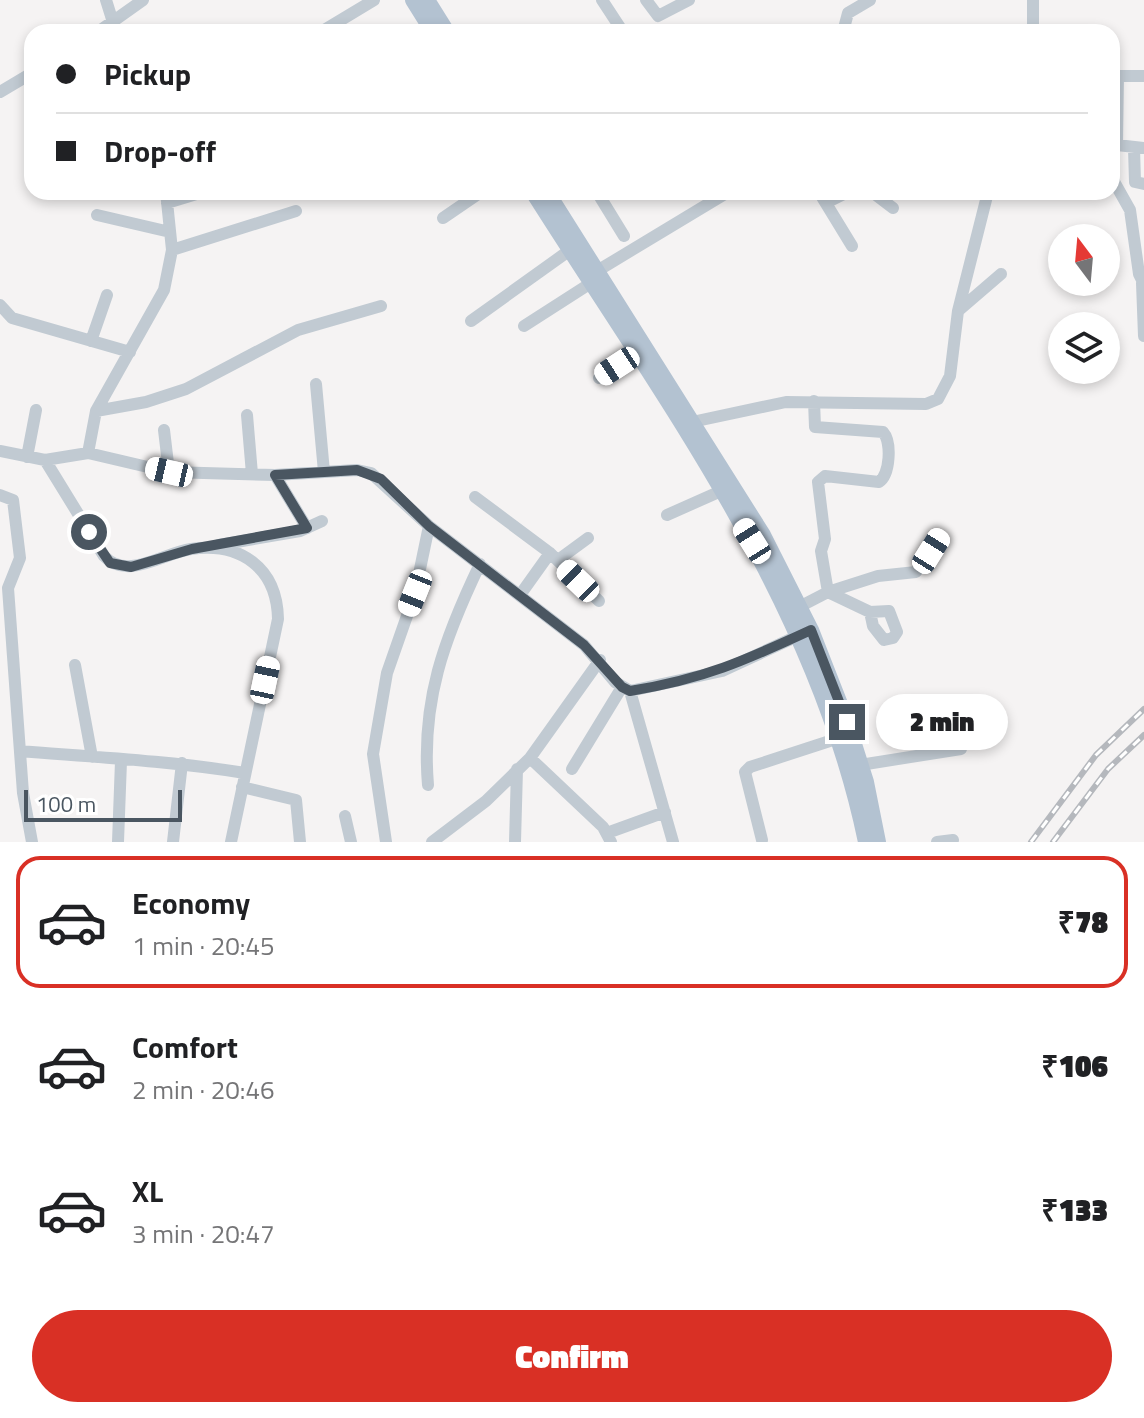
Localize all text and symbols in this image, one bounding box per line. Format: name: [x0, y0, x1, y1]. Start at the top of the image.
text: Pickup: [104, 51, 191, 97]
text: Drop-off: [104, 128, 216, 174]
north arrow: [1048, 224, 1120, 296]
map controls: [1048, 224, 1120, 384]
button: layers: [1048, 312, 1120, 384]
car: [590, 343, 644, 389]
car: [143, 455, 195, 489]
route start: [71, 514, 107, 550]
car: [729, 514, 775, 568]
car: [908, 524, 954, 578]
car: [552, 556, 604, 606]
car: [395, 566, 435, 620]
car: [248, 654, 282, 706]
callout: 2 min: [875, 694, 1007, 750]
text: 2 min: [910, 702, 974, 741]
route end: [829, 704, 865, 740]
scale bar: [24, 786, 182, 822]
text: 100 m: [36, 787, 96, 821]
text: Economy: [132, 880, 250, 926]
icon: car: [36, 886, 108, 958]
text: ₹78: [1058, 899, 1108, 945]
text: 1 min · 20:45: [132, 926, 275, 965]
text: Comfort: [132, 1024, 238, 1070]
icon: car: [36, 1030, 108, 1102]
text: ₹106: [1041, 1043, 1108, 1089]
text: 2 min · 20:46: [132, 1070, 275, 1109]
text: XL: [132, 1168, 163, 1214]
icon: car: [36, 1174, 108, 1246]
text: ₹133: [1041, 1187, 1108, 1233]
text: 3 min · 20:47: [132, 1214, 275, 1253]
button: Confirm: [32, 1310, 1112, 1402]

